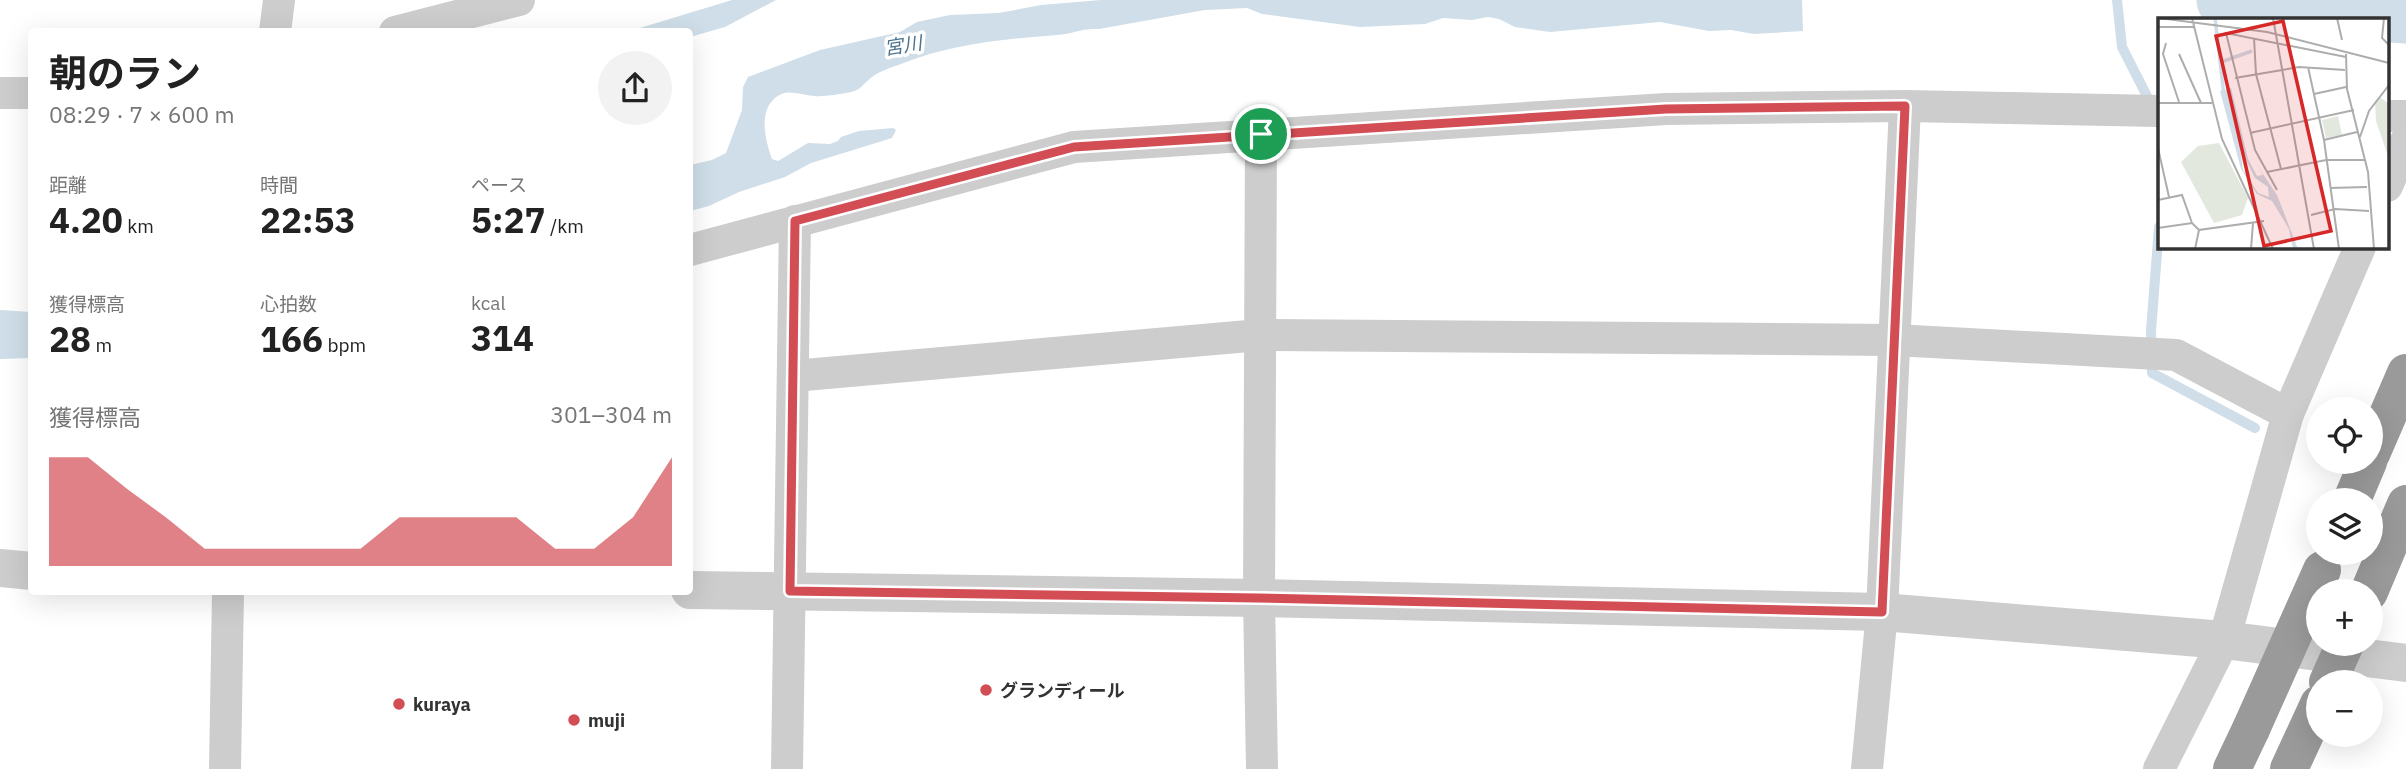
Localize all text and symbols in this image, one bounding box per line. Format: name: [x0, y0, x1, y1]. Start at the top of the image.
inset map: [2158, 18, 2388, 248]
water label: 宮川: [882, 30, 926, 60]
text: 朝のラン: [49, 48, 201, 97]
button: share: [598, 51, 672, 125]
text: 08:29 · 7 × 600 m: [49, 99, 235, 129]
pin: [1231, 104, 1291, 164]
icon: arrive: [1242, 115, 1280, 153]
text: 距離: [49, 173, 87, 197]
text: 時間: [260, 173, 298, 197]
text: ペース: [471, 173, 527, 197]
text: 4.20: [49, 197, 123, 243]
text: 22:53: [260, 197, 356, 243]
text: 5:27: [471, 197, 546, 243]
text: km: [123, 214, 154, 238]
text: /km: [546, 214, 584, 238]
text: kcal: [471, 291, 506, 315]
text: 獲得標高: [49, 292, 125, 316]
text: 心拍数: [260, 292, 317, 316]
text: 314: [471, 315, 534, 361]
text: 28: [49, 316, 91, 362]
text: 166: [260, 316, 323, 362]
text: m: [91, 333, 112, 357]
text: bpm: [323, 333, 366, 357]
map controls: [2306, 397, 2383, 747]
button: locate: [2306, 397, 2383, 474]
text: 301–304 m: [550, 399, 672, 429]
text: 獲得標高: [49, 402, 141, 432]
button: layers: [2306, 488, 2383, 565]
button: +: [2306, 579, 2383, 656]
button: −: [2306, 670, 2383, 747]
place label: グランディール: [1000, 679, 1125, 702]
marker: グランディール: [978, 682, 994, 698]
place label: kuraya: [413, 693, 471, 716]
marker: kuraya: [391, 696, 407, 712]
place label: muji: [588, 709, 625, 732]
marker: muji: [566, 712, 582, 728]

